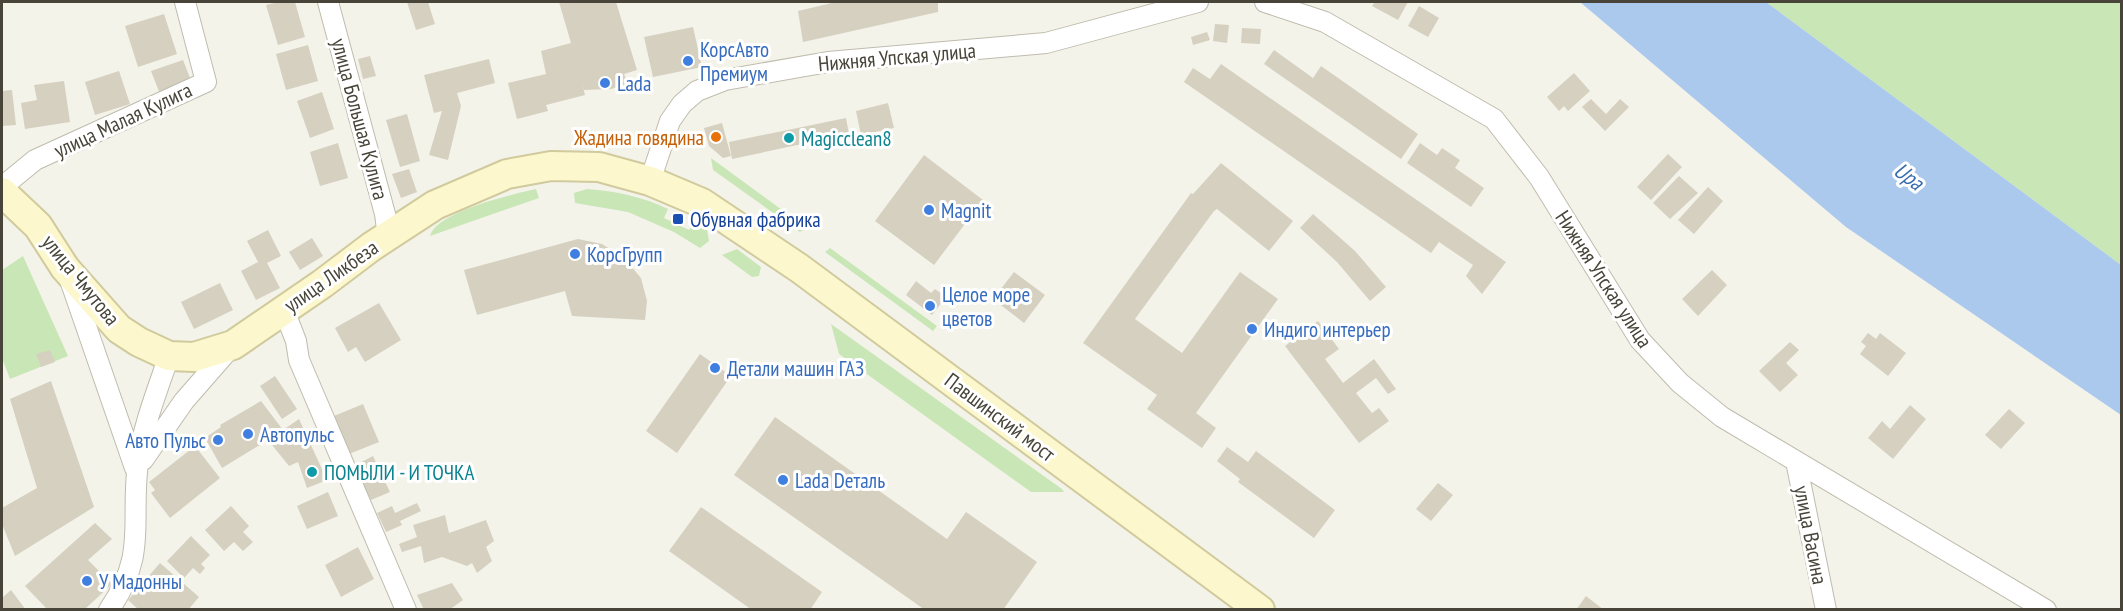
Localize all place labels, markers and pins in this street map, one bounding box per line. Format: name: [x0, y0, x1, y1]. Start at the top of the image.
place label: КорсАвто Премиум: [700, 36, 769, 87]
marker: КорсАвто Премиум: [681, 54, 695, 68]
place label: Lada: [617, 70, 651, 97]
marker: Lada: [598, 76, 612, 90]
place label: Жадина говядина: [573, 124, 704, 151]
place label: Magicclean8: [801, 125, 892, 152]
marker: Жадина говядина: [709, 130, 723, 144]
marker: Magicclean8: [782, 131, 796, 145]
place label: Magnit: [941, 197, 992, 224]
marker: Magnit: [922, 203, 936, 217]
place label: Обувная фабрика: [690, 206, 821, 233]
marker: Обувная фабрика: [671, 212, 685, 226]
place label: КорсГрупп: [587, 241, 663, 268]
marker: КорсГрупп: [568, 247, 582, 261]
place label: Целое море цветов: [942, 281, 1030, 332]
marker: Целое море цветов: [923, 299, 937, 313]
place label: Индиго интерьер: [1264, 316, 1391, 343]
marker: Индиго интерьер: [1245, 322, 1259, 336]
place label: Детали машин ГАЗ: [727, 355, 864, 382]
marker: Детали машин ГАЗ: [708, 361, 722, 375]
place label: Автопульс: [260, 421, 335, 448]
place label: Авто Пульс: [125, 427, 207, 454]
marker: Автопульс: [241, 427, 255, 441]
marker: Авто Пульс: [211, 433, 225, 447]
place label: ПОМЫЛИ - И ТОЧКА: [324, 459, 474, 486]
marker: ПОМЫЛИ - И ТОЧКА: [305, 465, 319, 479]
place label: Lada Dеталь: [795, 467, 885, 494]
marker: Lada Dеталь: [776, 473, 790, 487]
place label: У Мадонны: [99, 568, 182, 595]
marker: У Мадонны: [80, 574, 94, 588]

